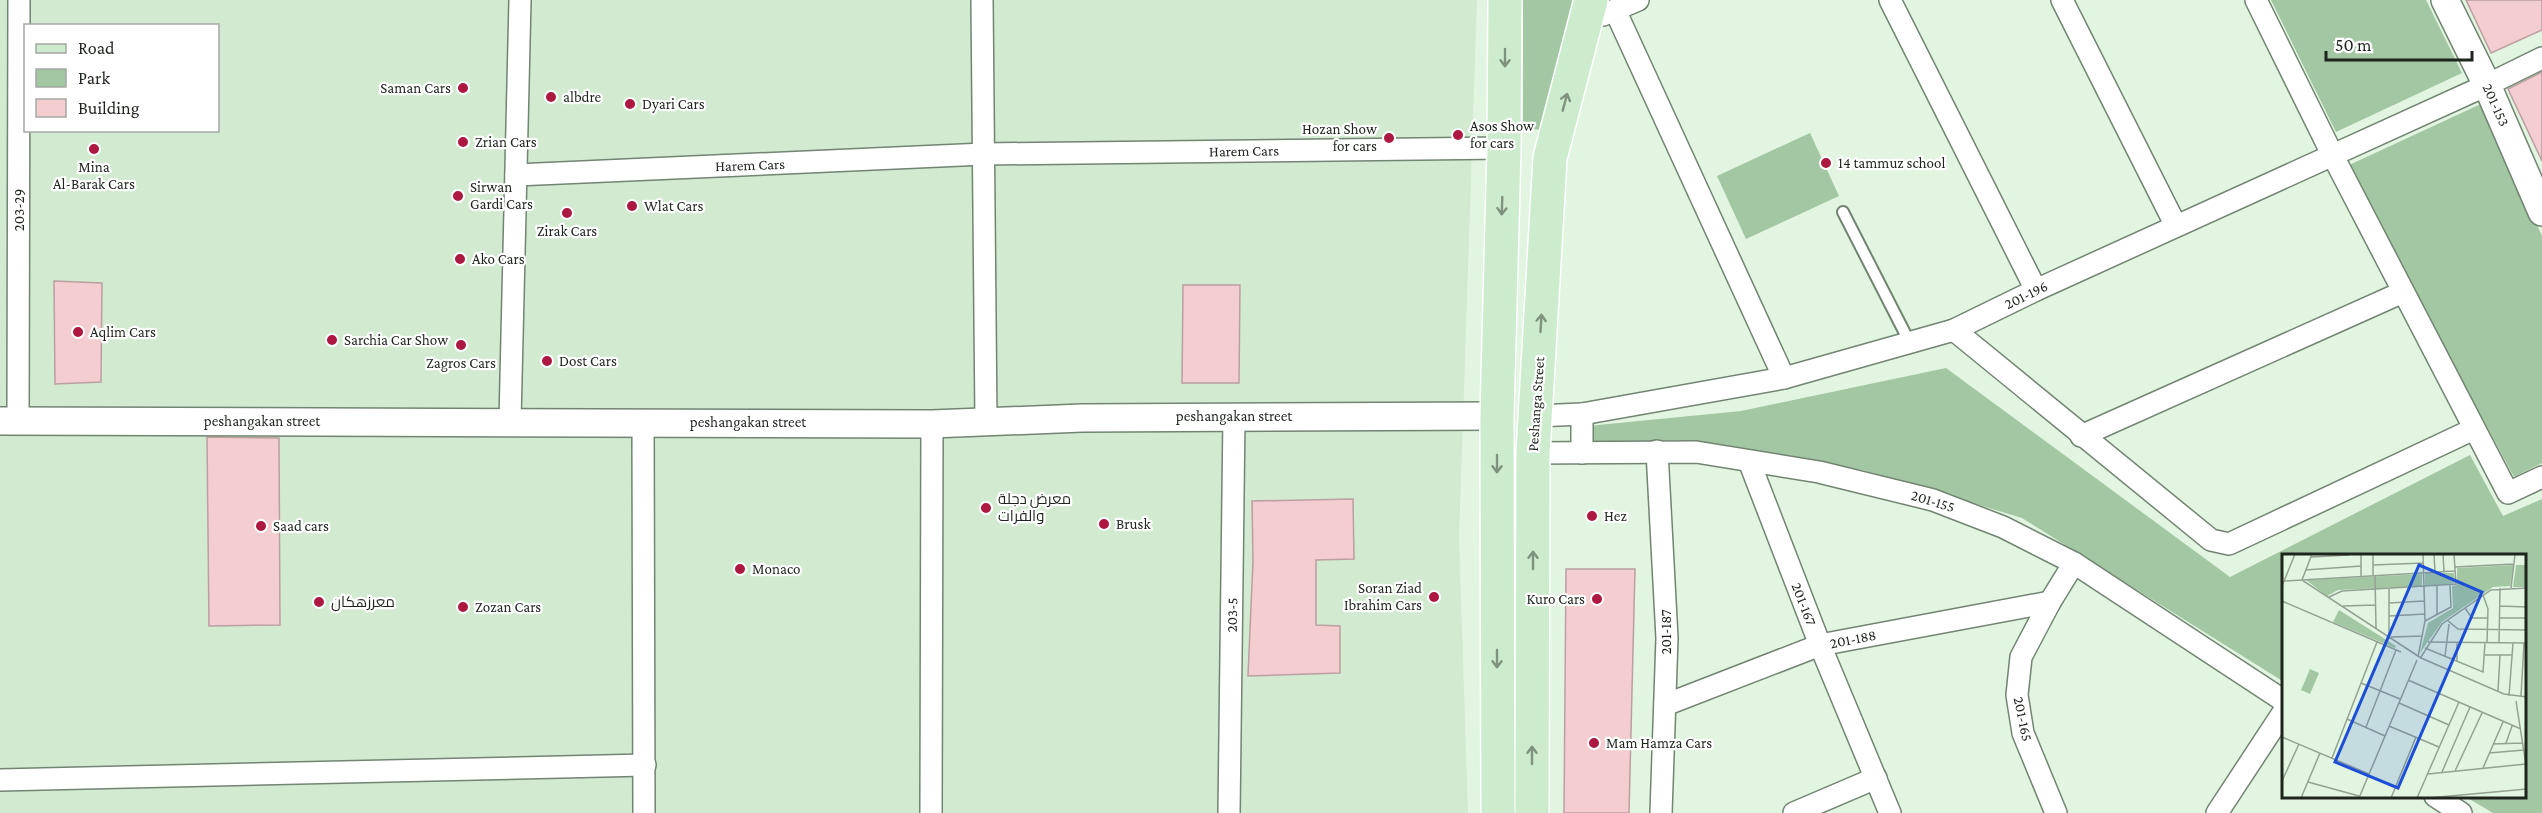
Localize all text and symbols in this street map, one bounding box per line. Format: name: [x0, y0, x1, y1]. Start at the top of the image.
legend: [24, 24, 219, 132]
scale bar: [2326, 24, 2472, 62]
text: 50 m: [2335, 35, 2372, 55]
text: Road: [78, 38, 115, 58]
one-way arrow: [1499, 48, 1511, 68]
text: Park: [78, 68, 110, 88]
place label: Saman Cars: [380, 80, 451, 96]
marker: Saman Cars: [456, 81, 470, 95]
street label: 201-153: [2480, 81, 2512, 129]
place label: albdre: [563, 89, 601, 105]
marker: albdre: [544, 90, 558, 104]
one-way arrow: [1560, 92, 1572, 111]
place label: Dyari Cars: [642, 96, 705, 113]
marker: Dyari Cars: [623, 97, 637, 111]
text: Building: [78, 98, 140, 118]
place label: Asos Show for cars: [1470, 118, 1535, 151]
place label: Hozan Show for cars: [1302, 121, 1378, 154]
marker: Asos Show for cars: [1451, 128, 1465, 142]
marker: Hozan Show for cars: [1382, 131, 1396, 145]
place label: Zrian Cars: [475, 134, 537, 150]
marker: Zrian Cars: [456, 135, 470, 149]
marker: Mina Al-Barak Cars: [87, 142, 101, 156]
street label: Harem Cars: [1209, 142, 1279, 160]
place label: 14 tammuz school: [1838, 155, 1946, 171]
street label: Harem Cars: [715, 156, 785, 174]
marker: 14 tammuz school: [1819, 156, 1833, 170]
place label: Mina Al-Barak Cars: [53, 159, 135, 192]
place label: Sirwan Gardi Cars: [470, 179, 533, 212]
street label: 203-29: [11, 189, 27, 231]
marker: Sirwan Gardi Cars: [451, 189, 465, 203]
one-way arrow: [1497, 196, 1508, 216]
place label: Wlat Cars: [644, 198, 703, 214]
marker: Wlat Cars: [625, 199, 639, 213]
marker: Zirak Cars: [560, 206, 574, 220]
place label: Zirak Cars: [537, 223, 597, 239]
place label: Ako Cars: [472, 251, 525, 267]
marker: Ako Cars: [453, 252, 467, 266]
street label: 201-196: [2002, 278, 2050, 312]
one-way arrow: [1536, 313, 1547, 333]
place label: Aqlim Cars: [90, 324, 156, 341]
marker: Aqlim Cars: [71, 325, 85, 339]
place label: Sarchia Car Show: [344, 332, 449, 348]
marker: Sarchia Car Show: [325, 333, 339, 347]
marker: Zagros Cars: [454, 338, 468, 352]
place label: Dost Cars: [559, 353, 617, 369]
marker: Dost Cars: [540, 354, 554, 368]
place label: Zagros Cars: [426, 355, 496, 372]
street label: Peshanga Street: [1525, 355, 1548, 452]
street label: peshangakan street: [1176, 408, 1293, 425]
street label: peshangakan street: [204, 413, 321, 430]
street label: peshangakan street: [690, 414, 807, 431]
one-way arrow: [1491, 453, 1503, 473]
street label: 201-155: [1909, 487, 1957, 515]
place label: معرض دجلة والفرات: [998, 491, 1071, 525]
marker: معرض دجلة والفرات: [979, 501, 993, 515]
place label: Hez: [1604, 508, 1627, 524]
marker: Hez: [1585, 509, 1599, 523]
place label: Brusk: [1116, 516, 1151, 532]
marker: Brusk: [1097, 517, 1111, 531]
place label: Saad cars: [273, 518, 329, 534]
marker: Saad cars: [254, 519, 268, 533]
one-way arrow: [1527, 550, 1539, 570]
inset map: [2282, 554, 2527, 798]
place label: Monaco: [752, 561, 801, 577]
marker: Monaco: [733, 562, 747, 576]
place label: Soran Ziad Ibrahim Cars: [1344, 580, 1422, 613]
street label: 201-167: [1789, 580, 1820, 628]
marker: Soran Ziad Ibrahim Cars: [1427, 590, 1441, 604]
place label: Kuro Cars: [1527, 591, 1585, 607]
marker: Kuro Cars: [1590, 592, 1604, 606]
place label: معرزهكان: [331, 594, 395, 612]
marker: معرزهكان: [312, 595, 326, 609]
street label: 203-5: [1224, 597, 1240, 633]
place label: Zozan Cars: [475, 599, 541, 615]
marker: Zozan Cars: [456, 600, 470, 614]
street label: 201-187: [1658, 609, 1674, 655]
street label: 201-188: [1828, 627, 1878, 651]
one-way arrow: [1491, 648, 1503, 668]
street label: 201-165: [2010, 695, 2036, 743]
place label: Mam Hamza Cars: [1606, 735, 1712, 751]
marker: Mam Hamza Cars: [1587, 736, 1601, 750]
one-way arrow: [1526, 745, 1538, 765]

